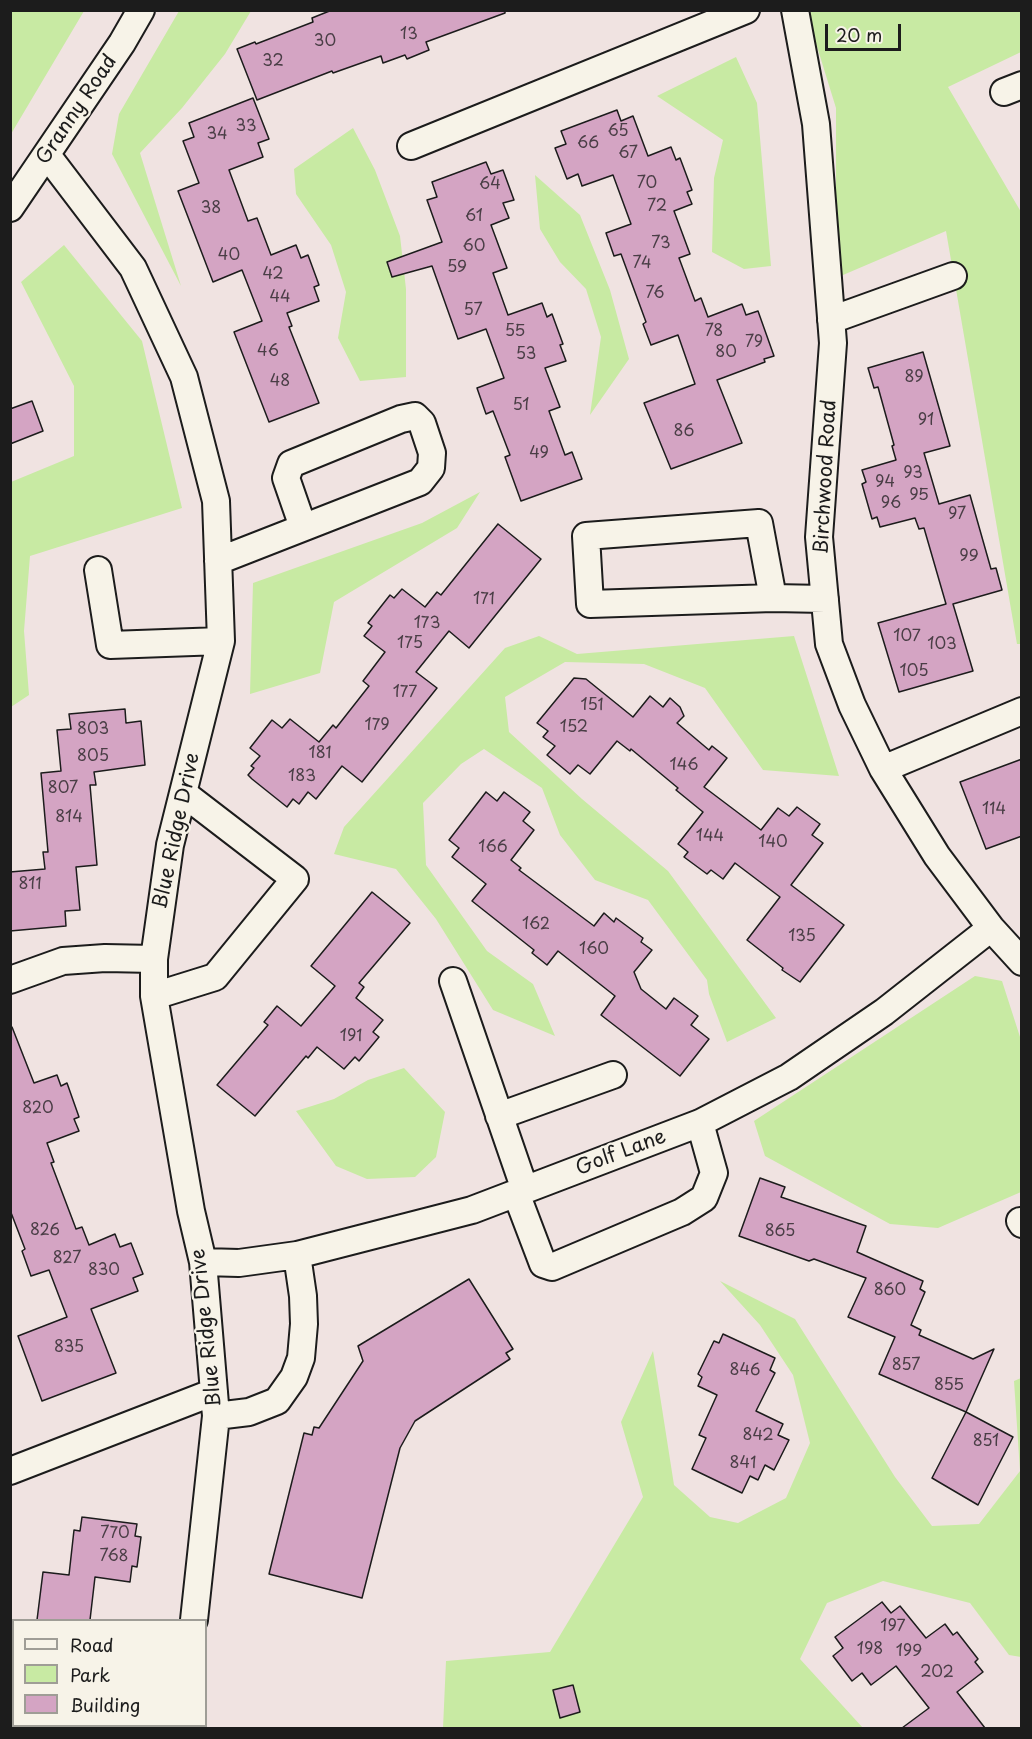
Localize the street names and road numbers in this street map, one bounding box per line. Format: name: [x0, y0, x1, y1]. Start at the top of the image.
street label: Granny Road: [32, 51, 122, 169]
street label: Birchwood Road: [810, 399, 842, 555]
street label: Blue Ridge Drive: [149, 751, 205, 911]
street label: Golf Lane: [572, 1125, 670, 1181]
street label: Blue Ridge Drive: [187, 1248, 227, 1408]

